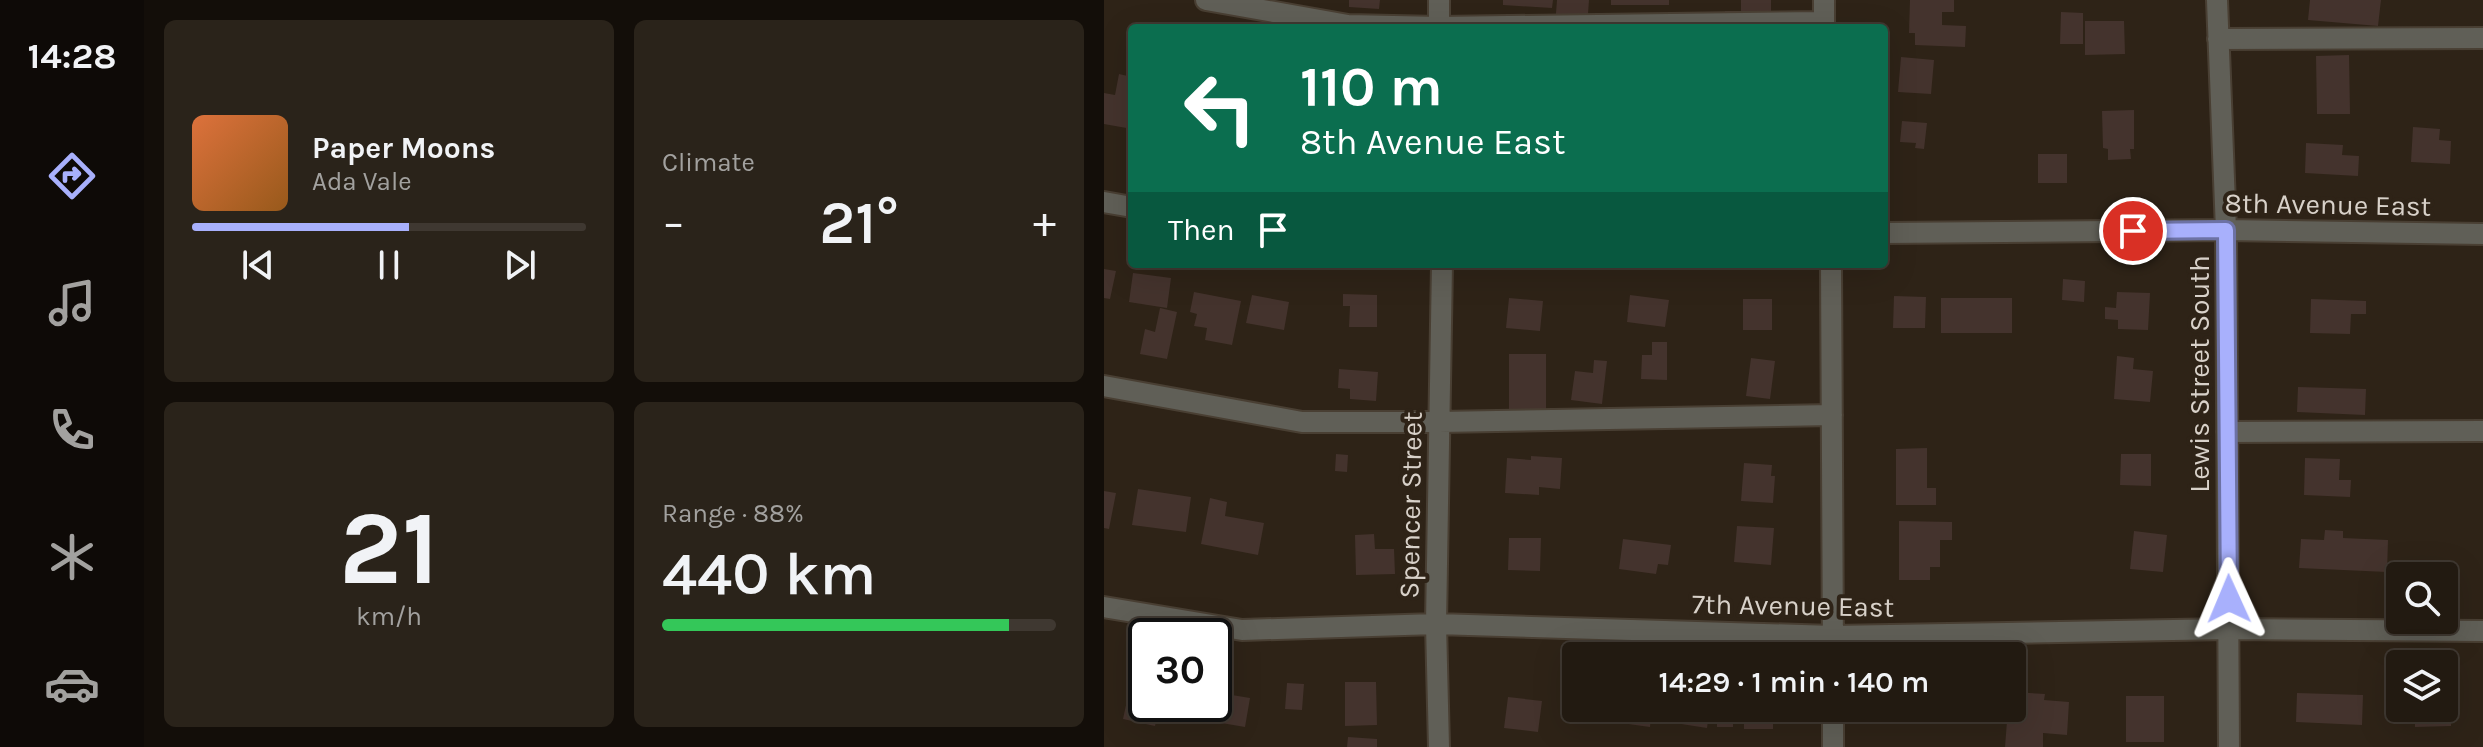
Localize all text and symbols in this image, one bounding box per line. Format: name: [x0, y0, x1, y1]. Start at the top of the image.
text: 14:28: [27, 35, 117, 77]
text: 110 m: [1300, 54, 1443, 119]
icon: left: [1168, 56, 1272, 160]
text: 8th Avenue East: [1300, 121, 1565, 163]
text: Paper Moons: [312, 130, 495, 166]
text: Climate: [662, 147, 755, 178]
icon: directions: [44, 148, 100, 204]
text: Ada Vale: [312, 166, 412, 197]
street label: 8th Avenue East: [2224, 186, 2432, 223]
text: 21°: [819, 188, 899, 258]
text: −: [662, 197, 685, 248]
text: +: [1033, 197, 1056, 248]
pin: [2099, 197, 2167, 265]
icon: arrive: [1251, 208, 1295, 252]
icon: arrive: [2111, 209, 2155, 253]
text: Then: [1168, 212, 1235, 248]
icon: previous: [236, 243, 280, 287]
icon: pause: [367, 243, 411, 287]
icon: next: [498, 243, 542, 287]
street label: Lewis Street South: [2183, 255, 2216, 493]
icon: music: [44, 275, 100, 331]
icon: phone: [44, 402, 100, 458]
street label: Spencer Street: [1392, 411, 1429, 599]
text: 21: [339, 488, 439, 609]
text: Range · 88%: [662, 498, 804, 529]
icon: climate: [44, 529, 100, 585]
text: 440 km: [662, 539, 876, 609]
position arrow: [2187, 557, 2271, 641]
map controls: [2386, 562, 2458, 722]
button: search: [2386, 562, 2458, 634]
street label: 7th Avenue East: [1692, 587, 1894, 624]
text: km/h: [356, 601, 422, 632]
speed limit sign: 30: [1128, 618, 1232, 722]
button: layers: [2386, 650, 2458, 722]
icon: car: [44, 656, 100, 712]
text: 14:29 · 1 min · 140 m: [1659, 664, 1929, 700]

